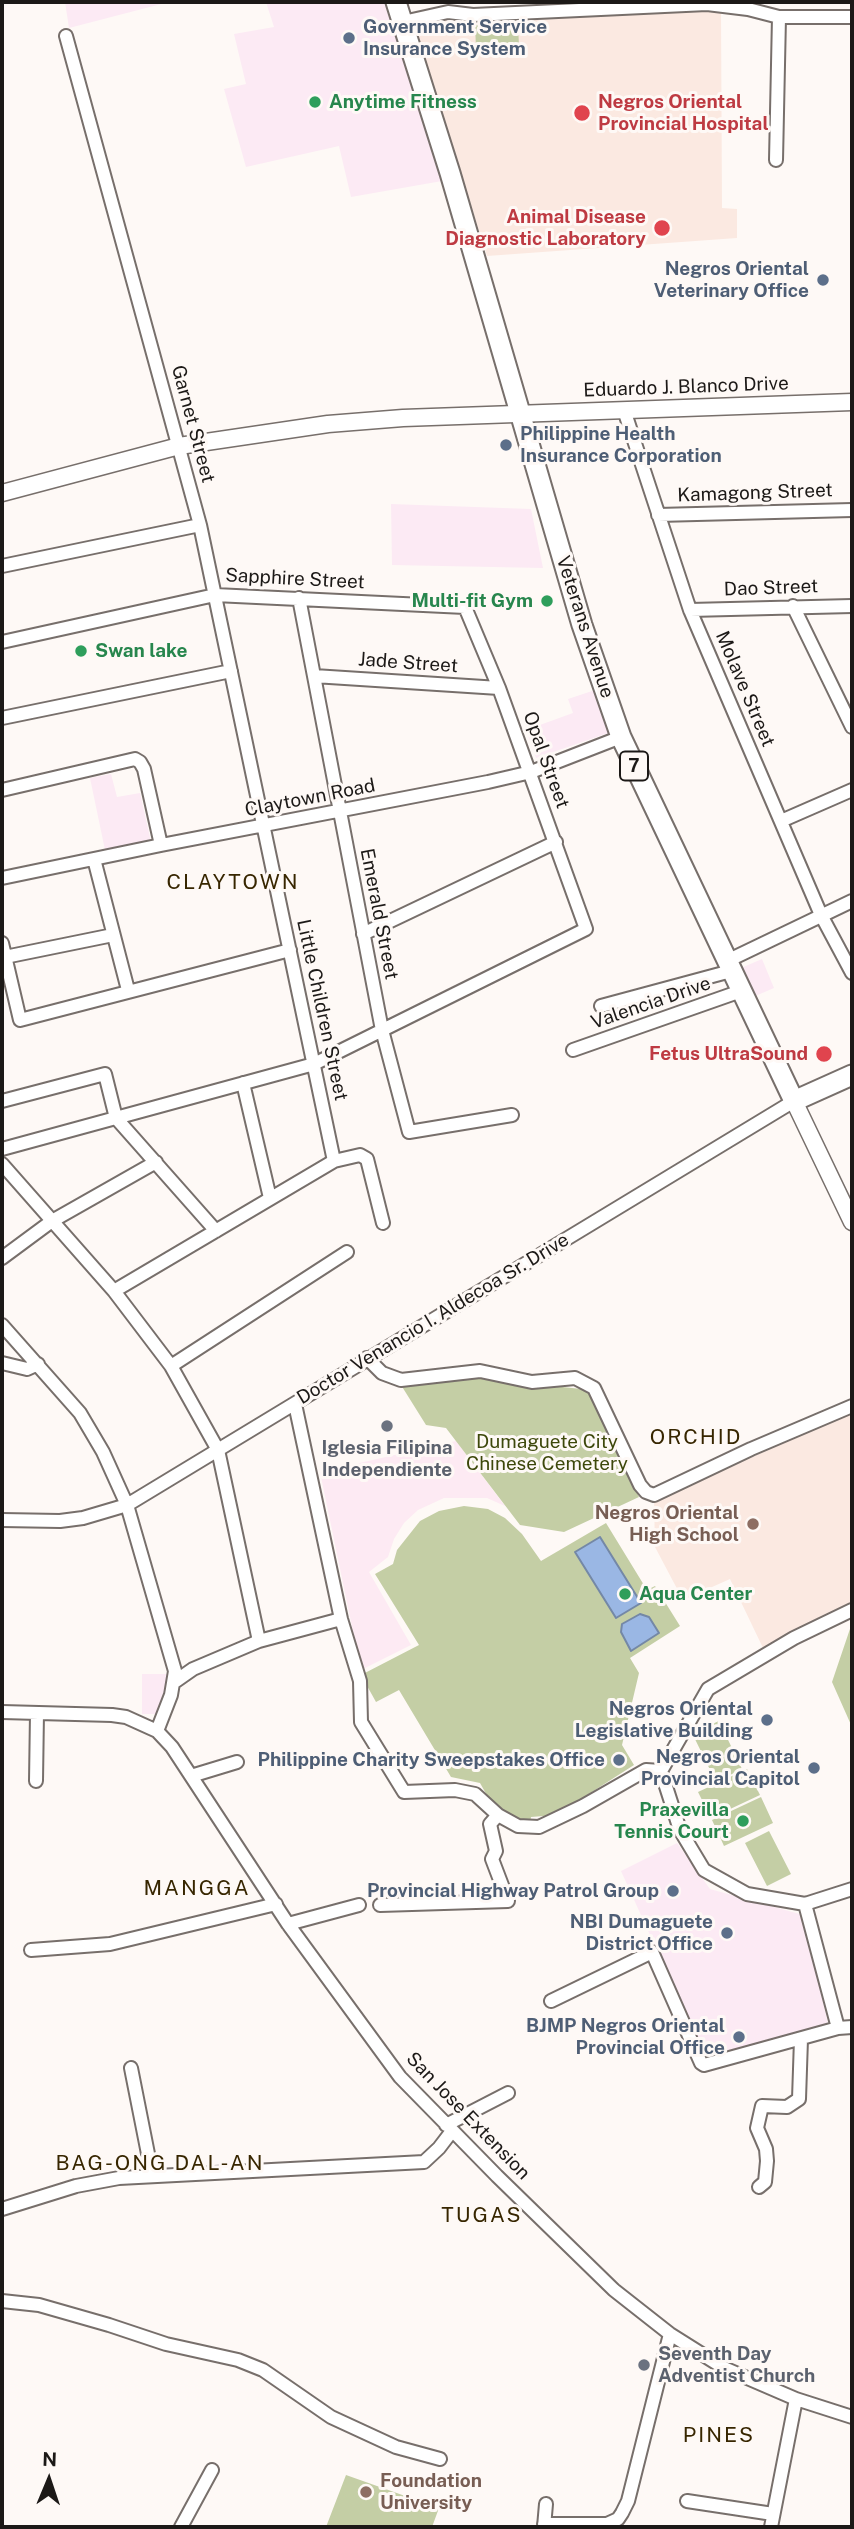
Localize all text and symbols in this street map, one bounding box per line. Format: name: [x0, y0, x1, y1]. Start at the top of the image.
place label: Government Service Insurance System: [363, 16, 547, 60]
marker: Government Service Insurance System: [341, 30, 357, 46]
place label: Anytime Fitness: [329, 91, 477, 113]
place label: Negros Oriental Provincial Hospital: [598, 91, 769, 135]
marker: Anytime Fitness: [307, 94, 323, 110]
marker: Negros Oriental Provincial Hospital: [572, 103, 592, 123]
place label: Animal Disease Diagnostic Laboratory: [445, 206, 646, 250]
marker: Animal Disease Diagnostic Laboratory: [652, 218, 672, 238]
place label: Negros Oriental Veterinary Office: [654, 258, 809, 302]
marker: Negros Oriental Veterinary Office: [815, 272, 831, 288]
street label: Garnet Street: [166, 363, 220, 485]
street label: Eduardo J. Blanco Drive: [583, 372, 789, 402]
place label: Philippine Health Insurance Corporation: [520, 423, 722, 467]
marker: Philippine Health Insurance Corporation: [498, 437, 514, 453]
street label: Kamagong Street: [677, 479, 833, 507]
street label: Veterans Avenue: [551, 553, 619, 701]
street label: Sapphire Street: [225, 564, 365, 594]
street label: Dao Street: [723, 575, 819, 601]
place label: Multi-fit Gym: [412, 590, 533, 612]
marker: Multi-fit Gym: [539, 593, 555, 609]
street label: Molave Street: [710, 628, 780, 750]
place label: Swan lake: [95, 640, 188, 662]
marker: Swan lake: [73, 643, 89, 659]
street label: Jade Street: [357, 648, 459, 678]
street label: Opal Street: [518, 708, 574, 812]
road number: 7: [620, 752, 648, 780]
street label: Claytown Road: [243, 774, 377, 822]
street label: Emerald Street: [355, 847, 403, 981]
district label: CLAYTOWN: [167, 870, 299, 896]
street label: Little Children Street: [292, 917, 352, 1103]
street label: Valencia Drive: [588, 972, 714, 1034]
place label: Fetus UltraSound: [649, 1043, 808, 1065]
marker: Fetus UltraSound: [814, 1044, 834, 1064]
street label: Doctor Venancio I. Aldecoa Sr. Drive: [293, 1229, 573, 1409]
marker: Iglesia Filipina Independiente: [379, 1418, 395, 1434]
district label: ORCHID: [651, 1425, 741, 1451]
park label: Dumaguete City Chinese Cemetery: [466, 1431, 628, 1475]
place label: Iglesia Filipina Independiente: [321, 1437, 453, 1481]
place label: Negros Oriental High School: [595, 1502, 739, 1546]
marker: Negros Oriental High School: [745, 1516, 761, 1532]
place label: Aqua Center: [639, 1583, 752, 1605]
marker: Aqua Center: [617, 1586, 633, 1602]
place label: Negros Oriental Legislative Building: [575, 1698, 753, 1742]
marker: Negros Oriental Legislative Building: [759, 1712, 775, 1728]
place label: Negros Oriental Provincial Capitol: [641, 1746, 800, 1790]
place label: Philippine Charity Sweepstakes Office: [258, 1749, 605, 1771]
marker: Philippine Charity Sweepstakes Office: [611, 1752, 627, 1768]
marker: Negros Oriental Provincial Capitol: [806, 1760, 822, 1776]
place label: Praxevilla Tennis Court: [614, 1799, 729, 1843]
marker: Praxevilla Tennis Court: [735, 1813, 751, 1829]
district label: MANGGA: [144, 1876, 250, 1902]
place label: Provincial Highway Patrol Group: [367, 1880, 659, 1902]
marker: Provincial Highway Patrol Group: [665, 1883, 681, 1899]
place label: NBI Dumaguete District Office: [570, 1911, 713, 1955]
marker: NBI Dumaguete District Office: [719, 1925, 735, 1941]
place label: BJMP Negros Oriental Provincial Office: [526, 2015, 725, 2059]
marker: BJMP Negros Oriental Provincial Office: [731, 2029, 747, 2045]
street label: San Jose Extension: [401, 2047, 535, 2185]
district label: BAG-ONG DAL-AN: [57, 2151, 263, 2177]
district label: TUGAS: [442, 2203, 522, 2229]
place label: Seventh Day Adventist Church: [658, 2343, 815, 2387]
marker: Seventh Day Adventist Church: [636, 2357, 652, 2373]
district label: PINES: [683, 2423, 755, 2449]
north arrow: [14, 2445, 84, 2515]
text: N: [42, 2448, 58, 2470]
place label: Foundation University: [380, 2470, 482, 2514]
marker: Foundation University: [358, 2484, 374, 2500]

